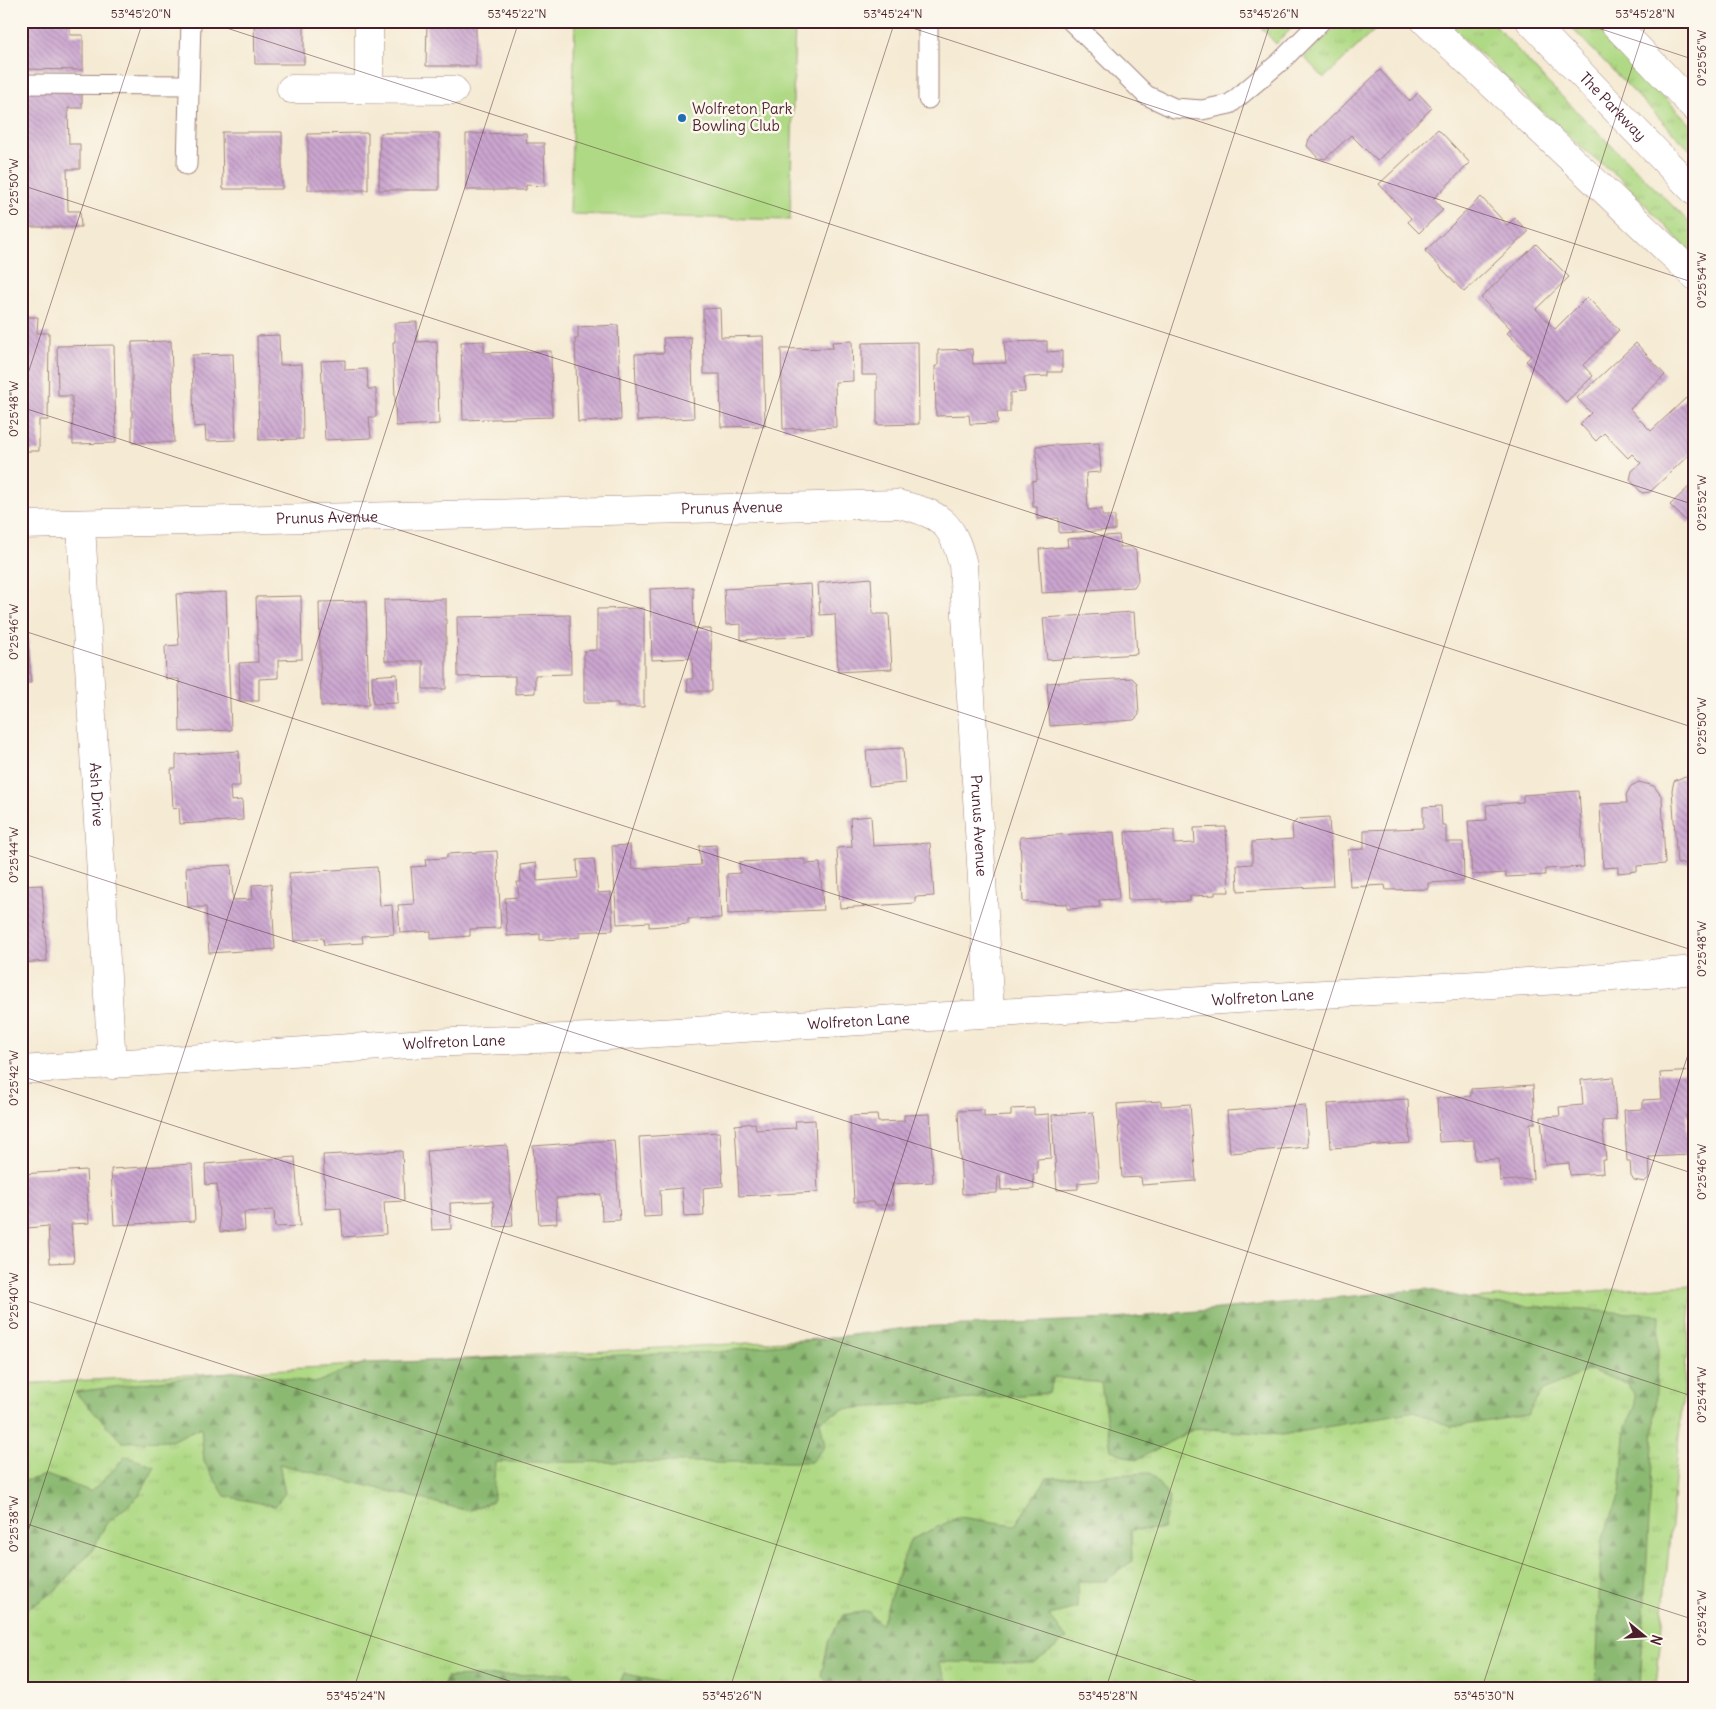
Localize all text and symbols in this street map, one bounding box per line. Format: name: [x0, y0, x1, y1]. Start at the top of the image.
text: 53°45'20"N: [111, 6, 171, 21]
text: 53°45'22"N: [487, 6, 547, 21]
text: 53°45'24"N: [863, 6, 923, 21]
text: 53°45'26"N: [1239, 6, 1299, 21]
text: 53°45'28"N: [1615, 6, 1675, 21]
text: 0°25'56"W: [1694, 30, 1709, 86]
street label: The Parkway: [1576, 68, 1650, 145]
place label: Wolfreton Park Bowling Club: [692, 99, 793, 135]
marker: Wolfreton Park Bowling Club: [676, 112, 688, 124]
text: 0°25'50"W: [6, 158, 21, 216]
text: 0°25'54"W: [1694, 252, 1709, 308]
text: 0°25'48"W: [6, 381, 21, 437]
text: 0°25'52"W: [1694, 475, 1709, 531]
street label: Prunus Avenue: [681, 497, 783, 518]
street label: Prunus Avenue: [276, 506, 378, 528]
text: 0°25'46"W: [6, 604, 21, 660]
text: 0°25'50"W: [1694, 697, 1709, 755]
street label: Ash Drive: [86, 762, 108, 827]
street label: Prunus Avenue: [967, 774, 992, 877]
text: 0°25'44"W: [6, 827, 21, 883]
text: 0°25'48"W: [1694, 921, 1709, 977]
street label: Wolfreton Lane: [1211, 985, 1315, 1009]
street label: Wolfreton Lane: [807, 1008, 910, 1033]
street label: Wolfreton Lane: [402, 1030, 506, 1054]
text: 0°25'42"W: [6, 1050, 21, 1106]
text: 0°25'46"W: [1694, 1144, 1709, 1200]
text: 0°25'40"W: [6, 1272, 21, 1330]
text: 0°25'44"W: [1694, 1367, 1709, 1423]
text: 0°25'38"W: [6, 1496, 21, 1552]
text: 0°25'42"W: [1694, 1590, 1709, 1646]
north arrow: [1618, 1612, 1668, 1662]
text: N: [1646, 1633, 1666, 1647]
text: 53°45'24"N: [326, 1688, 386, 1703]
text: 53°45'26"N: [702, 1688, 762, 1703]
text: 53°45'28"N: [1078, 1688, 1138, 1703]
text: 53°45'30"N: [1454, 1688, 1514, 1703]

